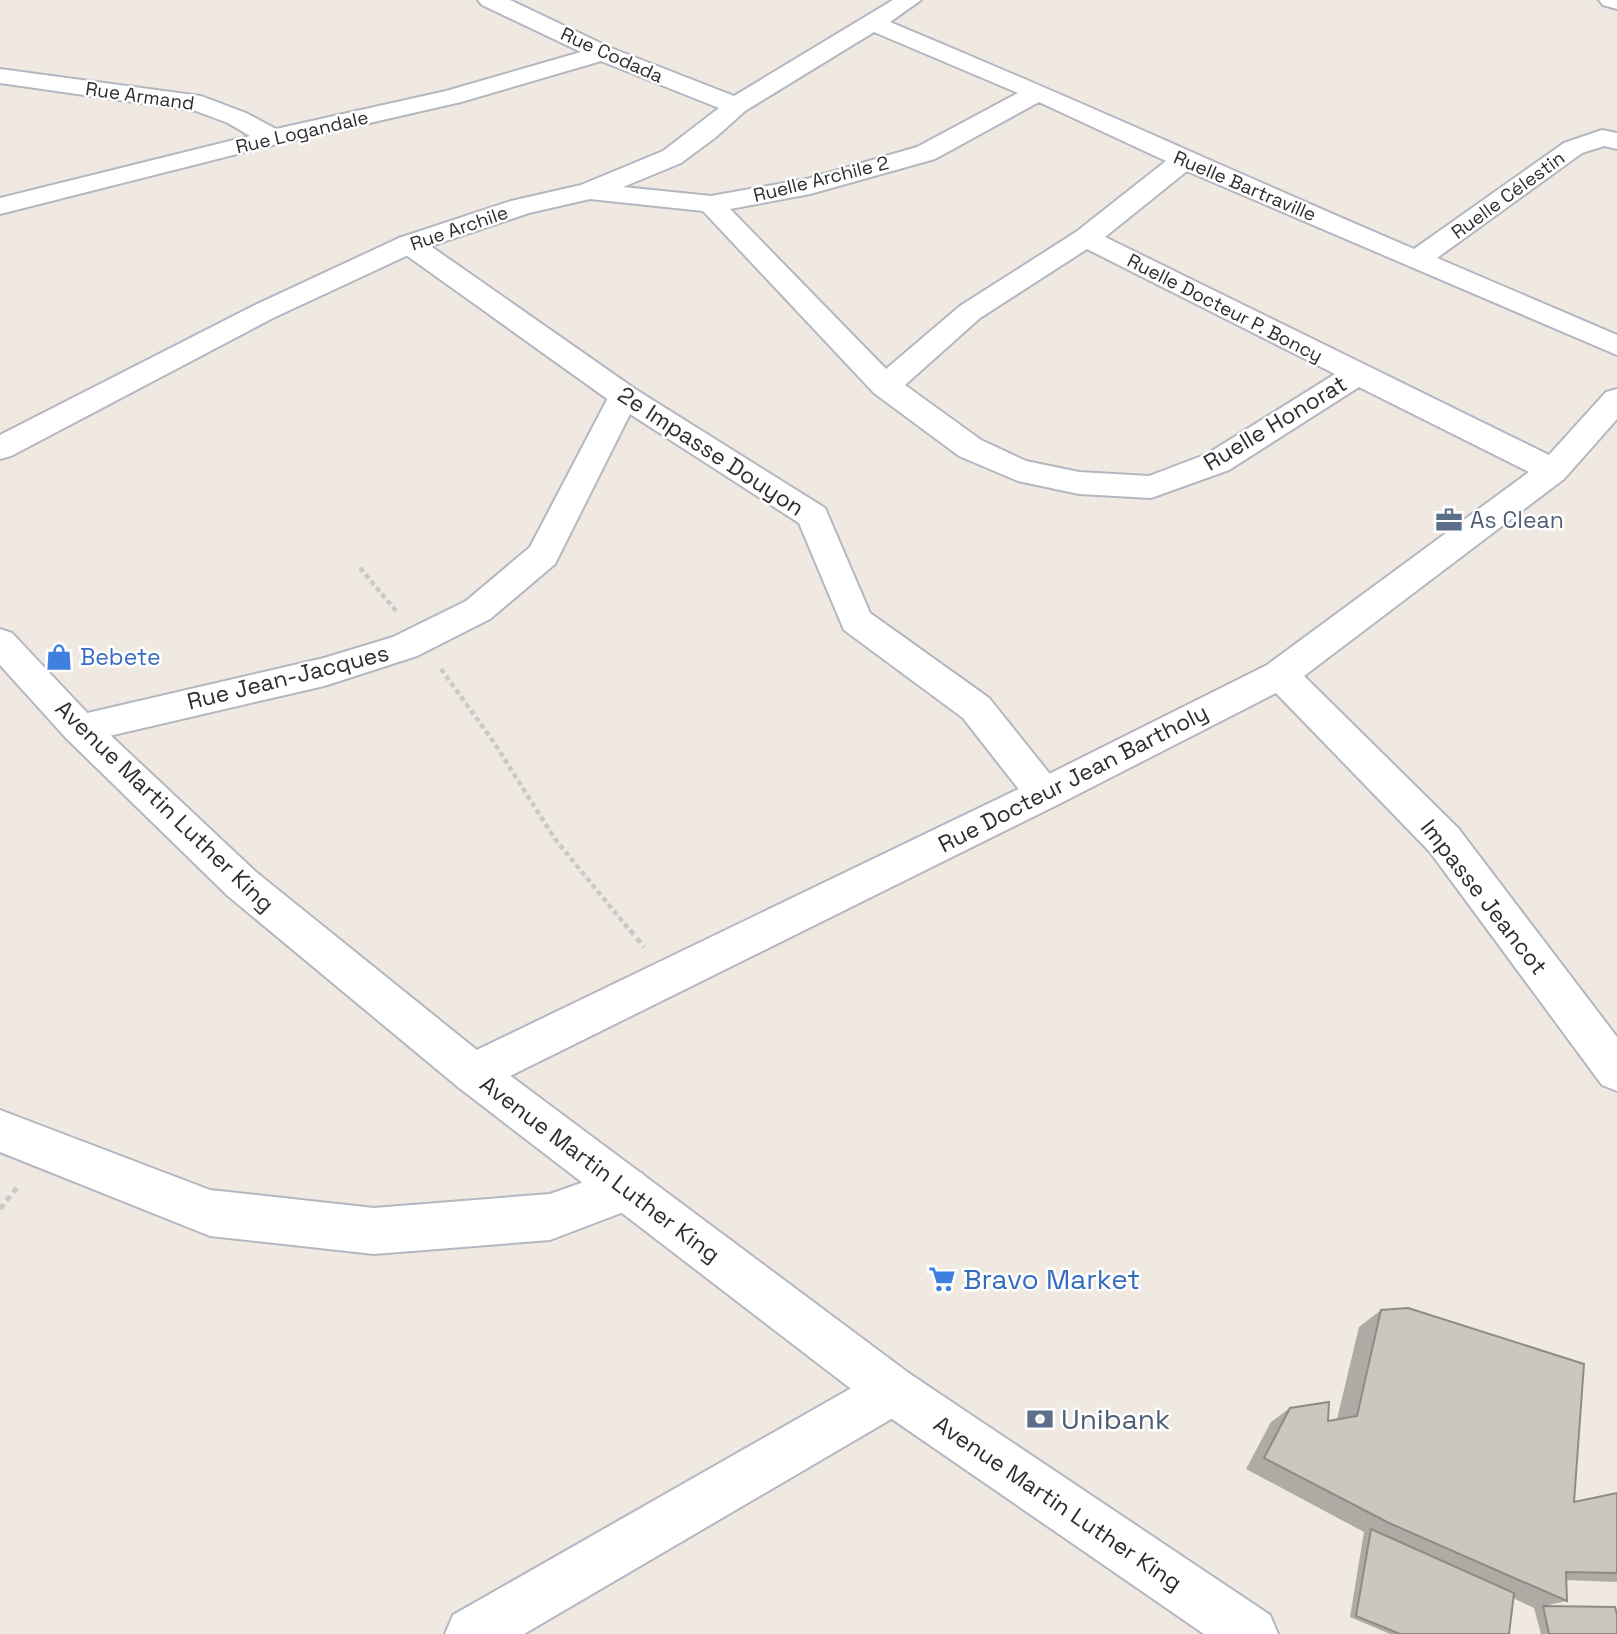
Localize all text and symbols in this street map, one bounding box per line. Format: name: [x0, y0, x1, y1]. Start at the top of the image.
street label: Rue Codada: [557, 21, 667, 89]
street label: Rue Armand: [84, 76, 196, 116]
street label: Rue Logandale: [233, 105, 371, 159]
street label: Ruelle Bartraville: [1170, 145, 1320, 227]
street label: Ruelle Célestin: [1446, 145, 1570, 245]
street label: Ruelle Archile 2: [751, 150, 891, 208]
street label: Rue Archile: [407, 200, 511, 256]
street label: Ruelle Docteur P. Boncy: [1123, 248, 1327, 368]
street label: Ruelle Honorat: [1198, 368, 1352, 478]
street label: 2e Impasse Douyon: [612, 379, 810, 523]
office icon: As Clean: [1434, 505, 1464, 535]
place label: As Clean: [1470, 505, 1564, 535]
street label: Rue Jean-Jacques: [184, 637, 392, 717]
shop icon: Bebete: [44, 642, 74, 672]
place label: Bebete: [80, 642, 161, 672]
street label: Avenue Martin Luther King: [49, 693, 281, 919]
street label: Rue Docteur Jean Bartholy: [933, 697, 1213, 859]
street label: Impasse Jeancot: [1414, 813, 1554, 981]
street label: Avenue Martin Luther King: [474, 1069, 726, 1269]
place label: Bravo Market: [963, 1261, 1140, 1297]
supermarket icon: Bravo Market: [927, 1264, 957, 1294]
place label: Unibank: [1061, 1401, 1170, 1437]
bank icon: Unibank: [1025, 1404, 1055, 1434]
street label: Avenue Martin Luther King: [928, 1409, 1188, 1597]

